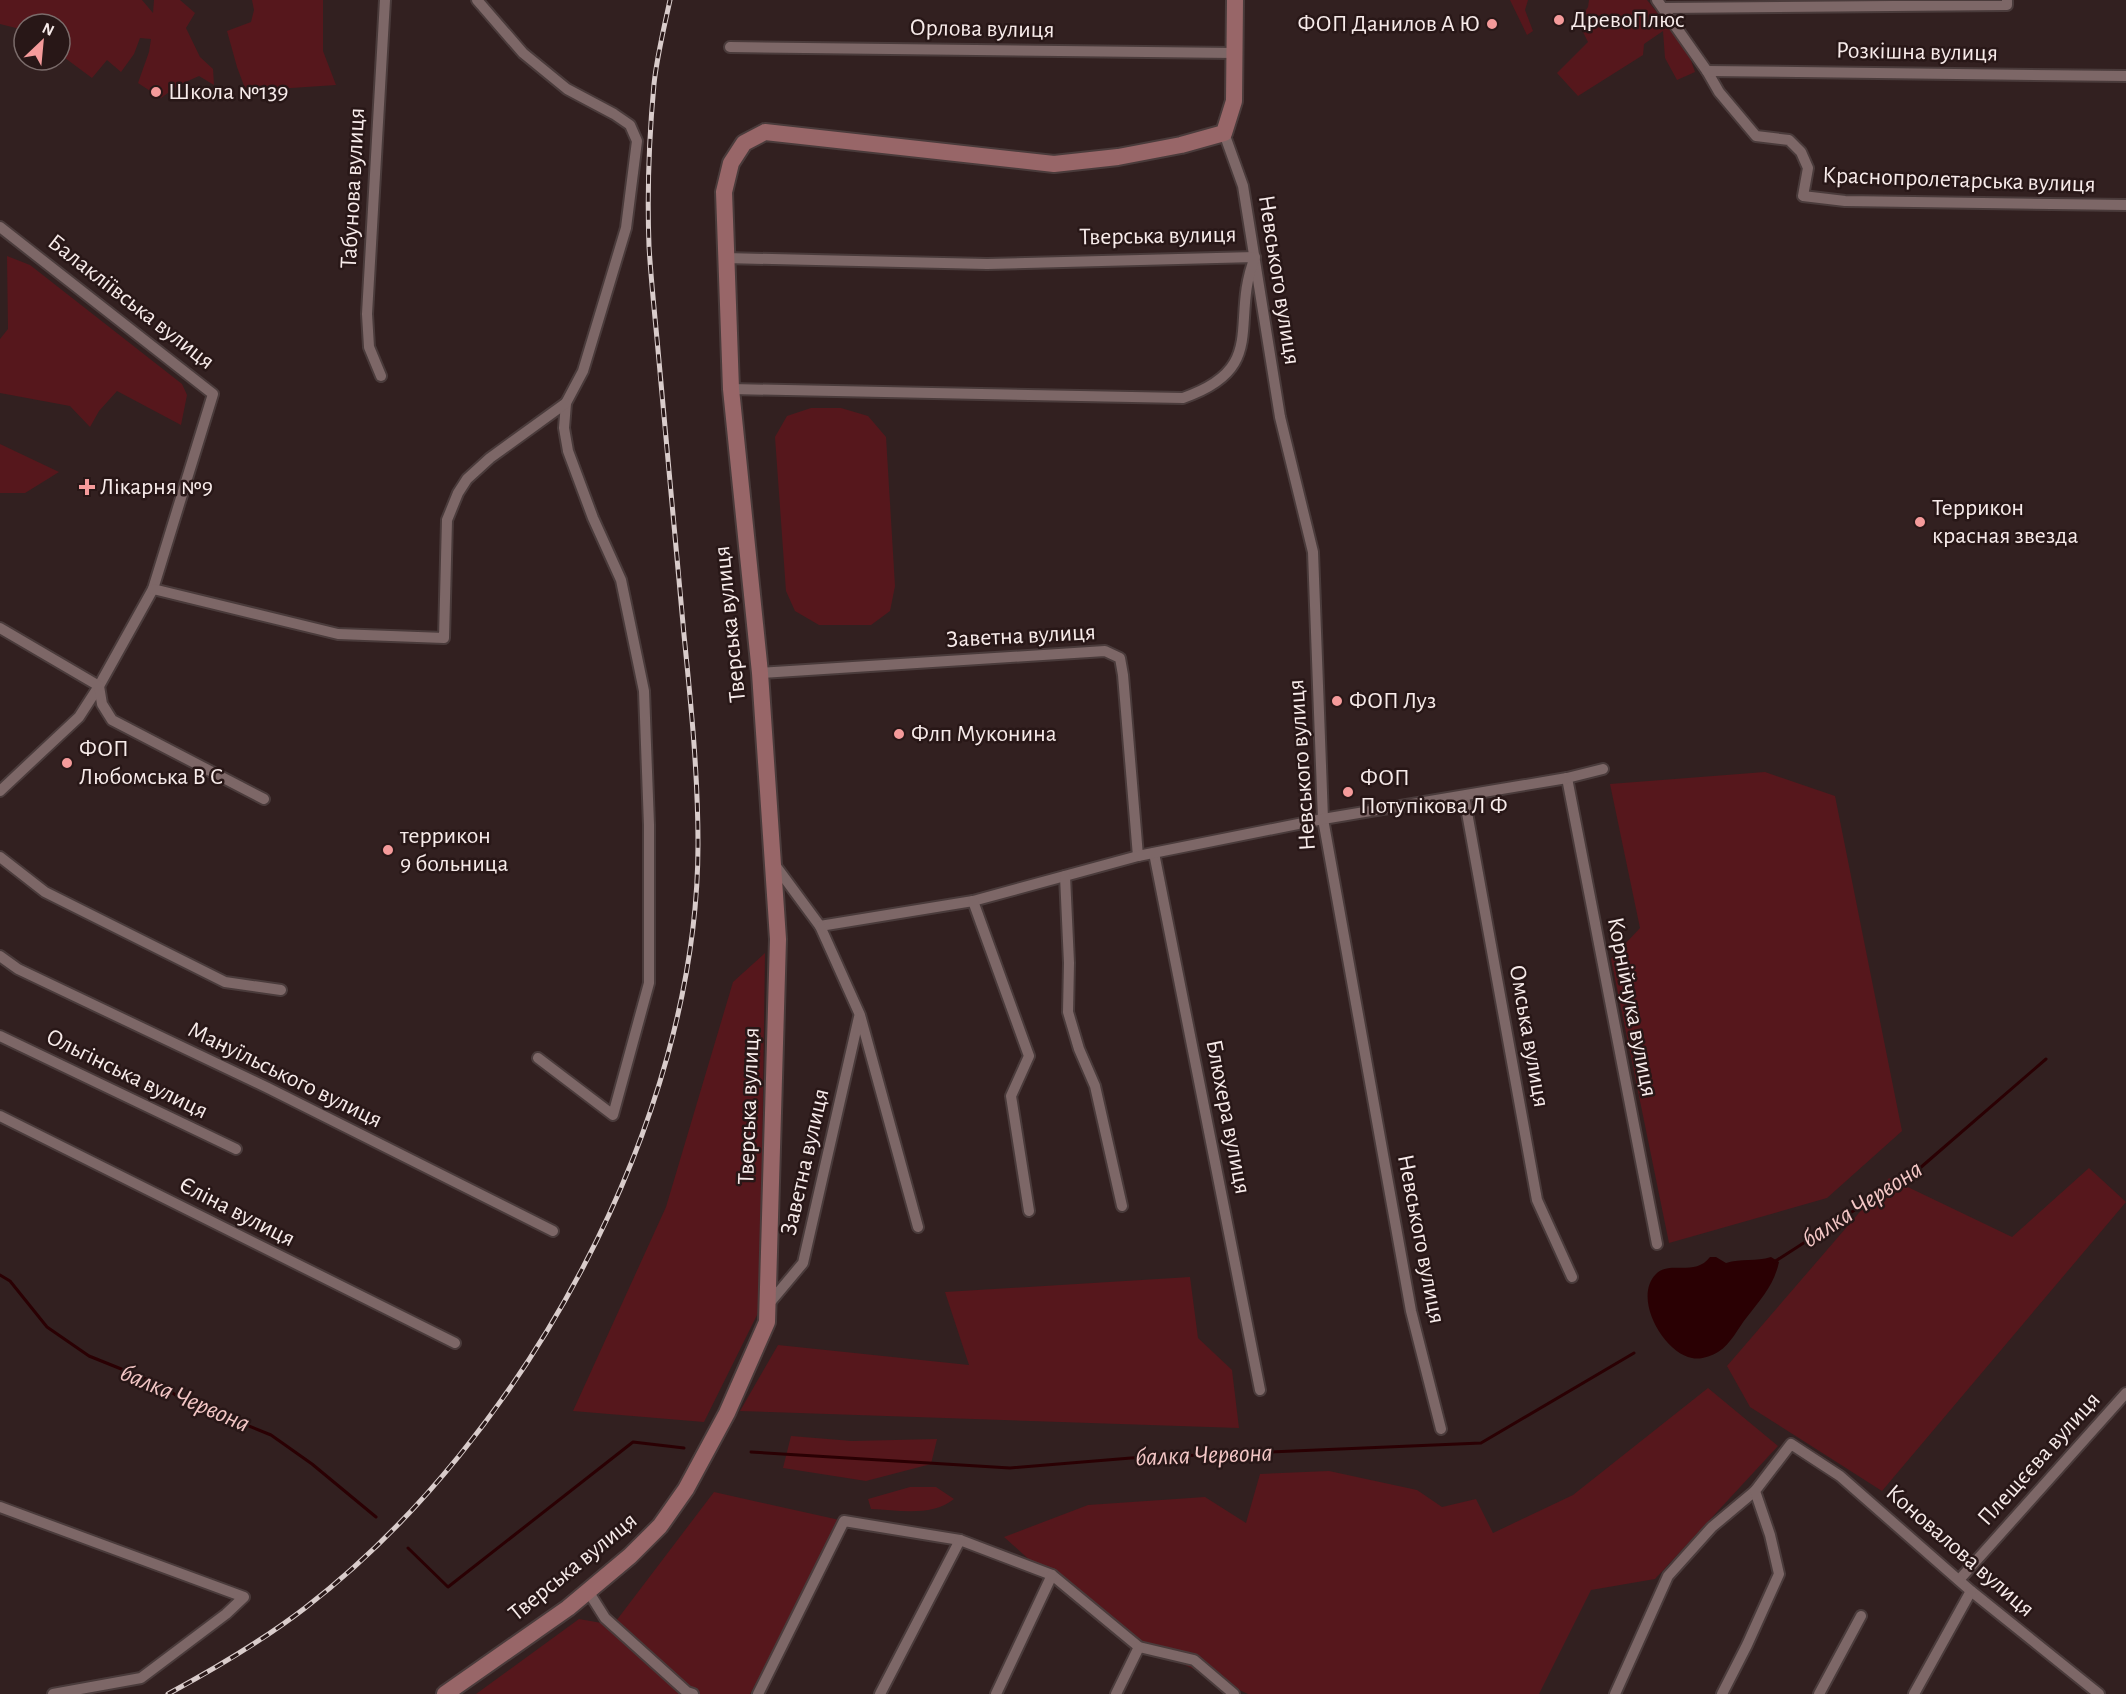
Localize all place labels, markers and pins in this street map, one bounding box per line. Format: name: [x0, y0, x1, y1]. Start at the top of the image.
place label: ДревоПлюс: [1571, 8, 1685, 32]
place label: ФОП Данилов А Ю: [1298, 12, 1480, 36]
marker: ДревоПлюс: [1552, 13, 1566, 27]
marker: ФОП Данилов А Ю: [1485, 17, 1499, 31]
place label: Школа №139: [168, 80, 289, 104]
marker: Школа №139: [149, 85, 163, 99]
place label: Лікарня №9: [100, 475, 213, 499]
marker: Лікарня №9: [78, 478, 96, 496]
place label: Террикон красная звезда: [1932, 496, 2078, 548]
marker: Террикон красная звезда: [1913, 515, 1927, 529]
place label: ФОП Луз: [1349, 689, 1436, 713]
marker: ФОП Луз: [1330, 694, 1344, 708]
place label: Флп Муконина: [911, 722, 1057, 746]
marker: Флп Муконина: [892, 727, 906, 741]
place label: ФОП Любомська В С: [79, 737, 223, 789]
marker: ФОП Любомська В С: [60, 756, 74, 770]
place label: ФОП Потупікова Л Ф: [1360, 766, 1508, 818]
marker: ФОП Потупікова Л Ф: [1341, 785, 1355, 799]
place label: террикон 9 больница: [399, 824, 509, 876]
marker: террикон 9 больница: [381, 843, 395, 857]

